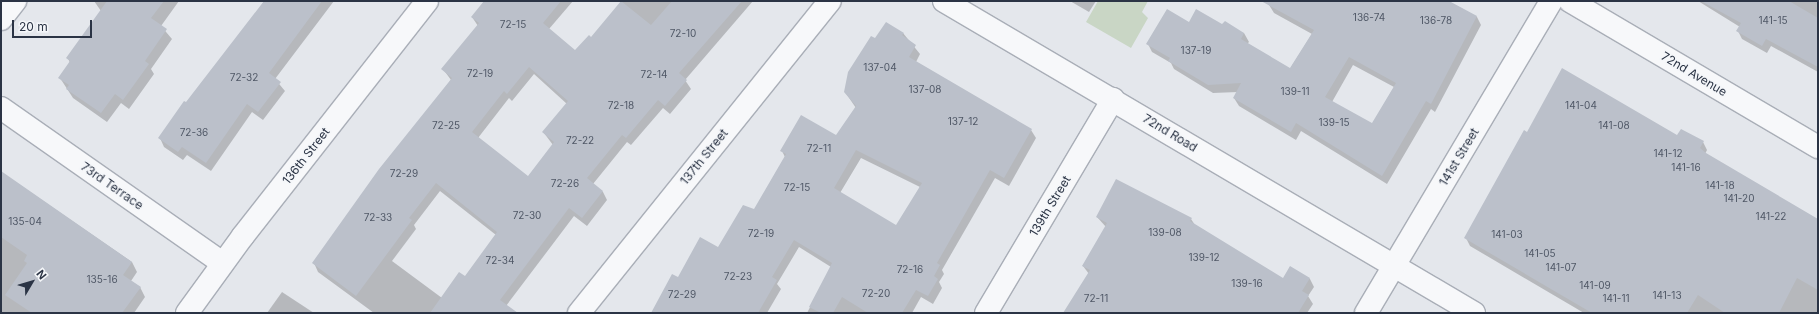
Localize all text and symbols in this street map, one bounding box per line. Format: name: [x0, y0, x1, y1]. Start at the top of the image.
scale bar: [14, 12, 94, 38]
house number: 136-74: [1353, 12, 1385, 24]
house number: 136-78: [1420, 15, 1452, 27]
house number: 141-15: [1758, 15, 1788, 27]
text: 20 m: [19, 19, 48, 34]
house number: 72-15: [500, 19, 526, 31]
house number: 72-10: [670, 28, 696, 40]
house number: 137-19: [1181, 45, 1211, 57]
street label: 72nd Avenue: [1659, 49, 1729, 99]
house number: 137-04: [863, 62, 897, 74]
house number: 72-19: [467, 68, 493, 80]
house number: 72-14: [641, 69, 667, 81]
house number: 72-32: [230, 72, 258, 84]
house number: 137-08: [909, 84, 941, 96]
house number: 139-11: [1280, 86, 1310, 98]
house number: 72-18: [608, 100, 634, 112]
house number: 141-04: [1565, 100, 1597, 112]
street label: 72nd Road: [1140, 111, 1200, 155]
house number: 137-12: [948, 116, 978, 128]
house number: 139-15: [1318, 117, 1350, 129]
house number: 72-25: [432, 120, 460, 132]
house number: 141-08: [1598, 120, 1630, 132]
street label: 136th Street: [279, 125, 333, 187]
street label: 137th Street: [677, 126, 731, 188]
street label: 141st Street: [1436, 126, 1482, 188]
house number: 72-36: [180, 127, 208, 139]
house number: 72-22: [566, 135, 594, 147]
house number: 72-11: [807, 143, 831, 155]
house number: 141-12: [1653, 148, 1683, 160]
street label: 73rd Terrace: [78, 159, 146, 213]
house number: 141-16: [1671, 162, 1701, 174]
house number: 72-29: [390, 168, 418, 180]
street label: 139th Street: [1026, 173, 1074, 239]
house number: 72-26: [551, 178, 579, 190]
house number: 141-18: [1705, 180, 1735, 192]
house number: 72-15: [784, 182, 810, 194]
house number: 141-20: [1723, 193, 1755, 205]
house number: 72-30: [513, 210, 541, 222]
house number: 141-22: [1756, 211, 1786, 223]
house number: 72-33: [364, 212, 392, 224]
house number: 135-04: [8, 216, 42, 228]
house number: 139-08: [1148, 227, 1182, 239]
house number: 72-19: [748, 228, 774, 240]
house number: 141-03: [1491, 229, 1523, 241]
house number: 141-05: [1524, 248, 1556, 260]
house number: 139-12: [1188, 252, 1220, 264]
house number: 72-34: [486, 255, 514, 267]
north arrow: [12, 262, 52, 302]
house number: 141-07: [1546, 262, 1576, 274]
house number: 72-16: [897, 264, 923, 276]
text: N: [33, 267, 50, 282]
house number: 72-23: [724, 271, 752, 283]
house number: 135-16: [86, 274, 118, 286]
house number: 139-16: [1231, 278, 1263, 290]
house number: 141-09: [1579, 280, 1611, 292]
house number: 72-20: [862, 288, 890, 300]
house number: 72-29: [668, 289, 696, 301]
house number: 141-13: [1652, 290, 1682, 302]
house number: 72-11: [1084, 293, 1108, 305]
house number: 141-11: [1602, 293, 1630, 305]

